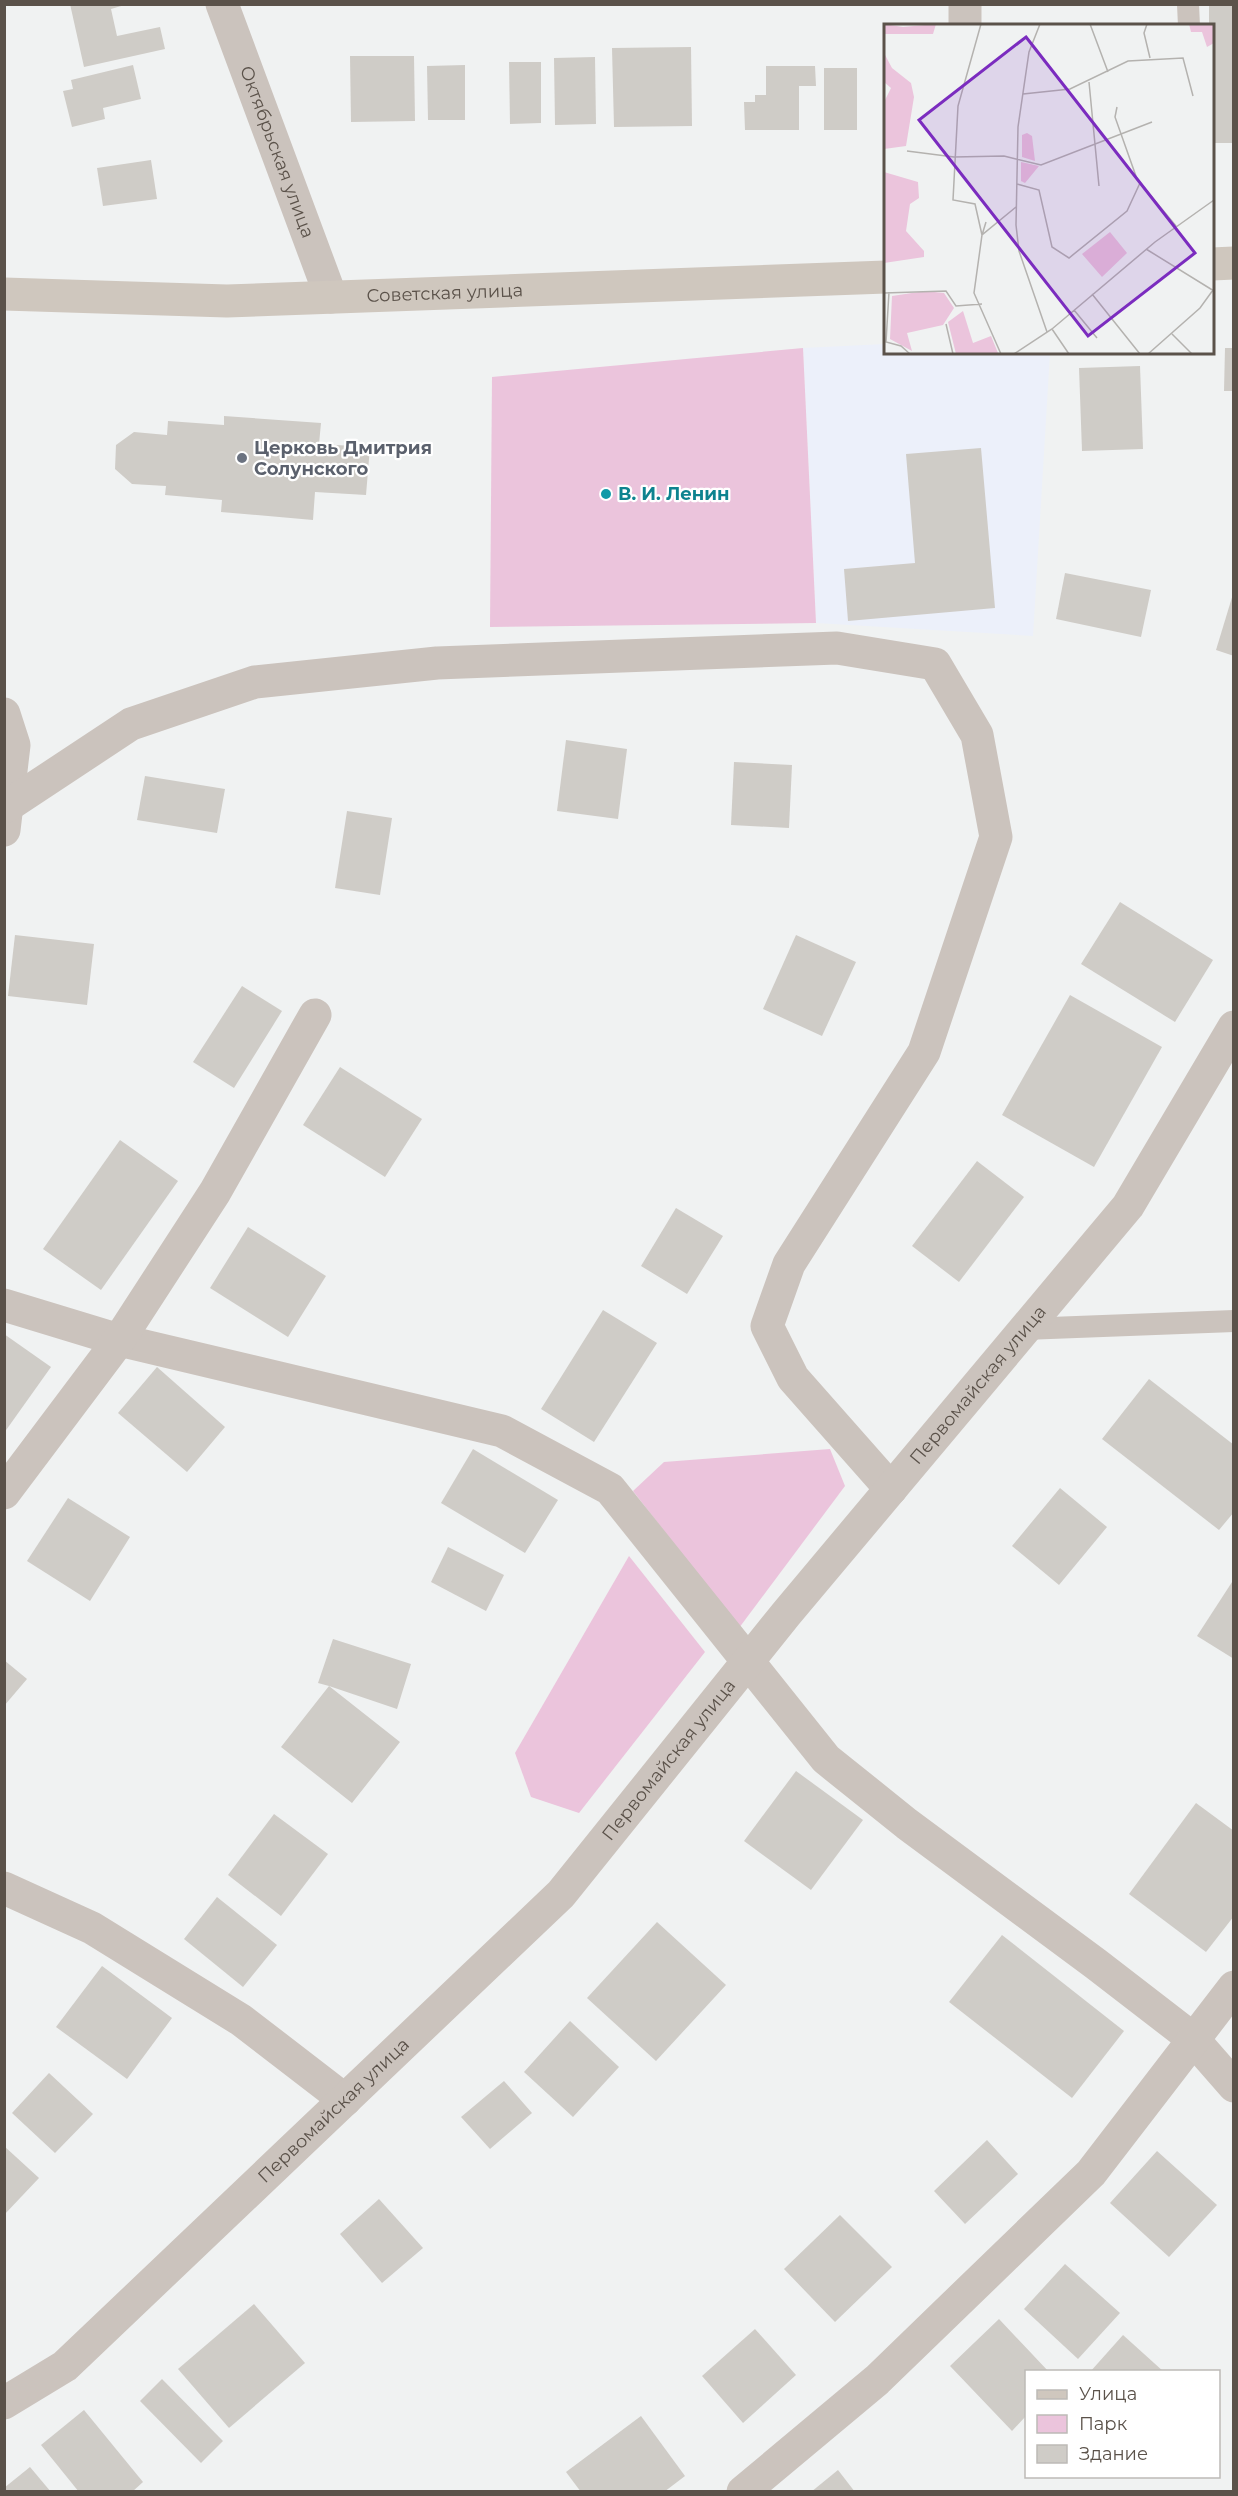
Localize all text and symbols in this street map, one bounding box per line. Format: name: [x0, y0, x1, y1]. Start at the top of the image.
inset map: [884, 24, 1214, 354]
street label: Октябрьская улица: [235, 63, 319, 241]
street label: Советская улица: [366, 279, 523, 307]
place label: Церковь Дмитрия Солунского: [254, 437, 432, 480]
marker: Церковь Дмитрия Солунского: [235, 451, 249, 465]
place label: В. И. Ленин: [618, 483, 730, 505]
marker: В. И. Ленин: [599, 487, 613, 501]
street label: Первомайская улица: [905, 1301, 1051, 1469]
street label: Первомайская улица: [597, 1675, 740, 1845]
street label: Первомайская улица: [253, 2033, 414, 2188]
legend: [1025, 2370, 1220, 2478]
text: Улица: [1079, 2383, 1137, 2405]
text: Парк: [1079, 2413, 1128, 2435]
text: Здание: [1079, 2443, 1148, 2465]

